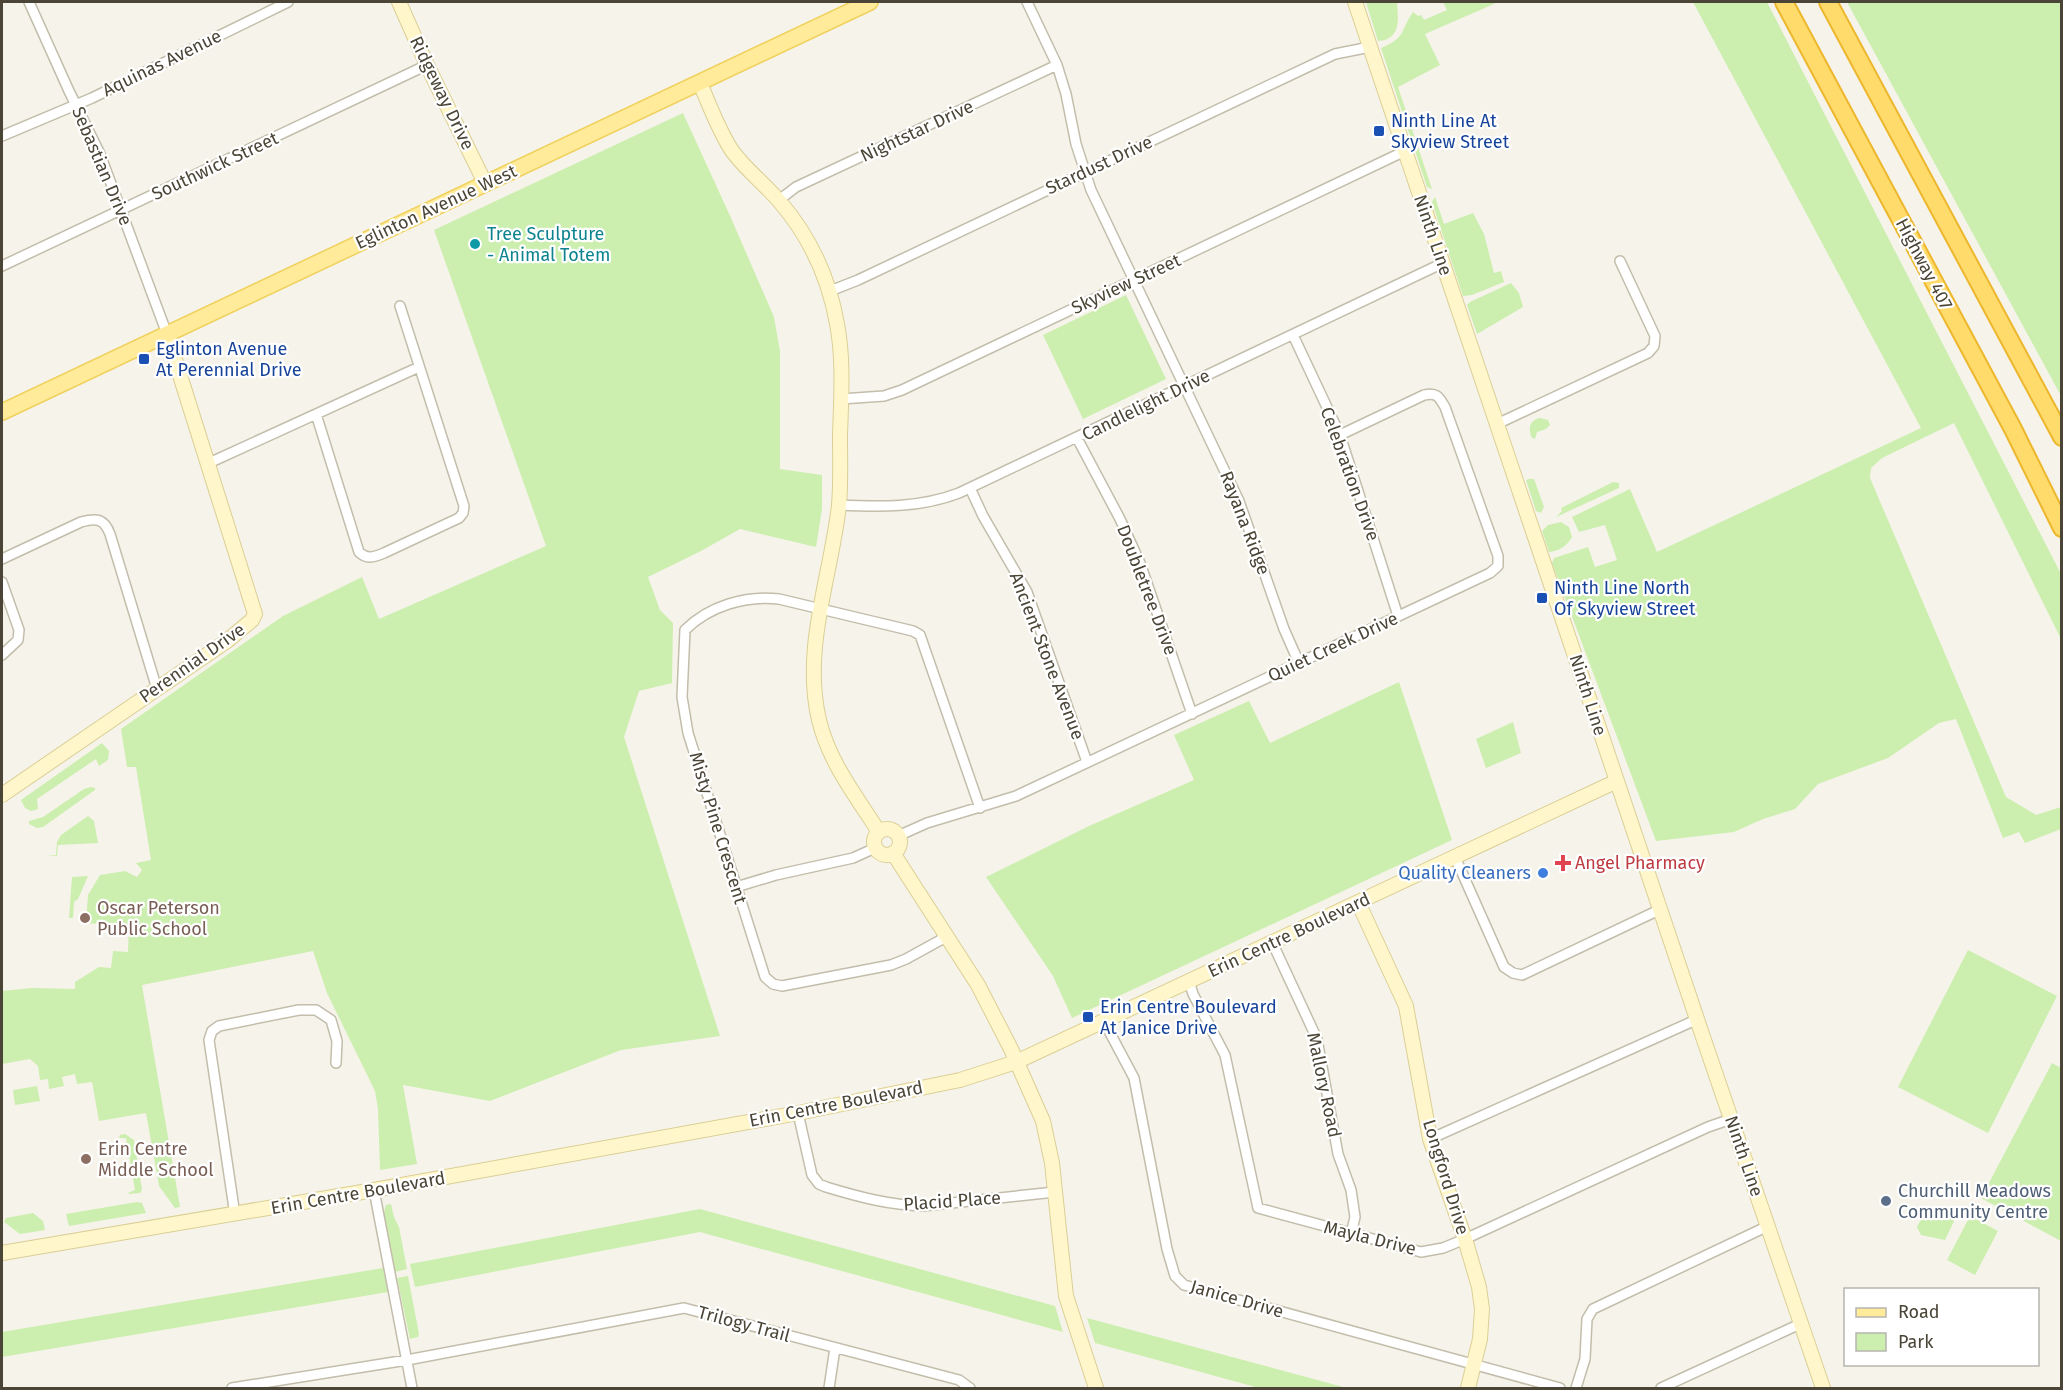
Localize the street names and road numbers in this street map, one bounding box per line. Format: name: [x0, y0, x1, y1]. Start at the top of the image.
street label: Aquinas Avenue: [99, 25, 225, 101]
street label: Ridgeway Drive: [405, 33, 479, 153]
street label: Nightstar Drive: [857, 95, 977, 167]
street label: Sebastian Drive: [67, 103, 137, 229]
street label: Southwick Street: [148, 127, 282, 205]
street label: Stardust Drive: [1042, 131, 1156, 199]
street label: Eglinton Avenue West: [352, 160, 521, 254]
street label: Ninth Line: [1409, 192, 1457, 278]
street label: Highway 407: [1891, 215, 1957, 313]
street label: Skyview Street: [1068, 249, 1185, 319]
street label: Candlelight Drive: [1078, 364, 1214, 446]
street label: Celebration Drive: [1316, 404, 1384, 544]
street label: Rayana Ridge: [1215, 468, 1275, 578]
street label: Doubletree Drive: [1112, 522, 1182, 658]
street label: Ancient Stone Avenue: [1005, 569, 1089, 743]
street label: Quiet Creek Drive: [1264, 607, 1402, 687]
street label: Perennial Drive: [135, 618, 249, 708]
street label: Ninth Line: [1565, 652, 1611, 738]
street label: Misty Pine Crescent: [684, 749, 752, 907]
street label: Erin Centre Boulevard: [1204, 888, 1374, 982]
street label: Mallory Road: [1302, 1031, 1346, 1139]
street label: Erin Centre Boulevard: [747, 1076, 925, 1132]
street label: Ninth Line: [1720, 1113, 1768, 1199]
street label: Longford Drive: [1418, 1117, 1474, 1237]
street label: Erin Centre Boulevard: [269, 1167, 447, 1219]
street label: Placid Place: [902, 1187, 1002, 1215]
street label: Mayla Drive: [1322, 1216, 1418, 1260]
street label: Janice Drive: [1188, 1275, 1286, 1323]
street label: Trilogy Trail: [695, 1301, 793, 1347]

